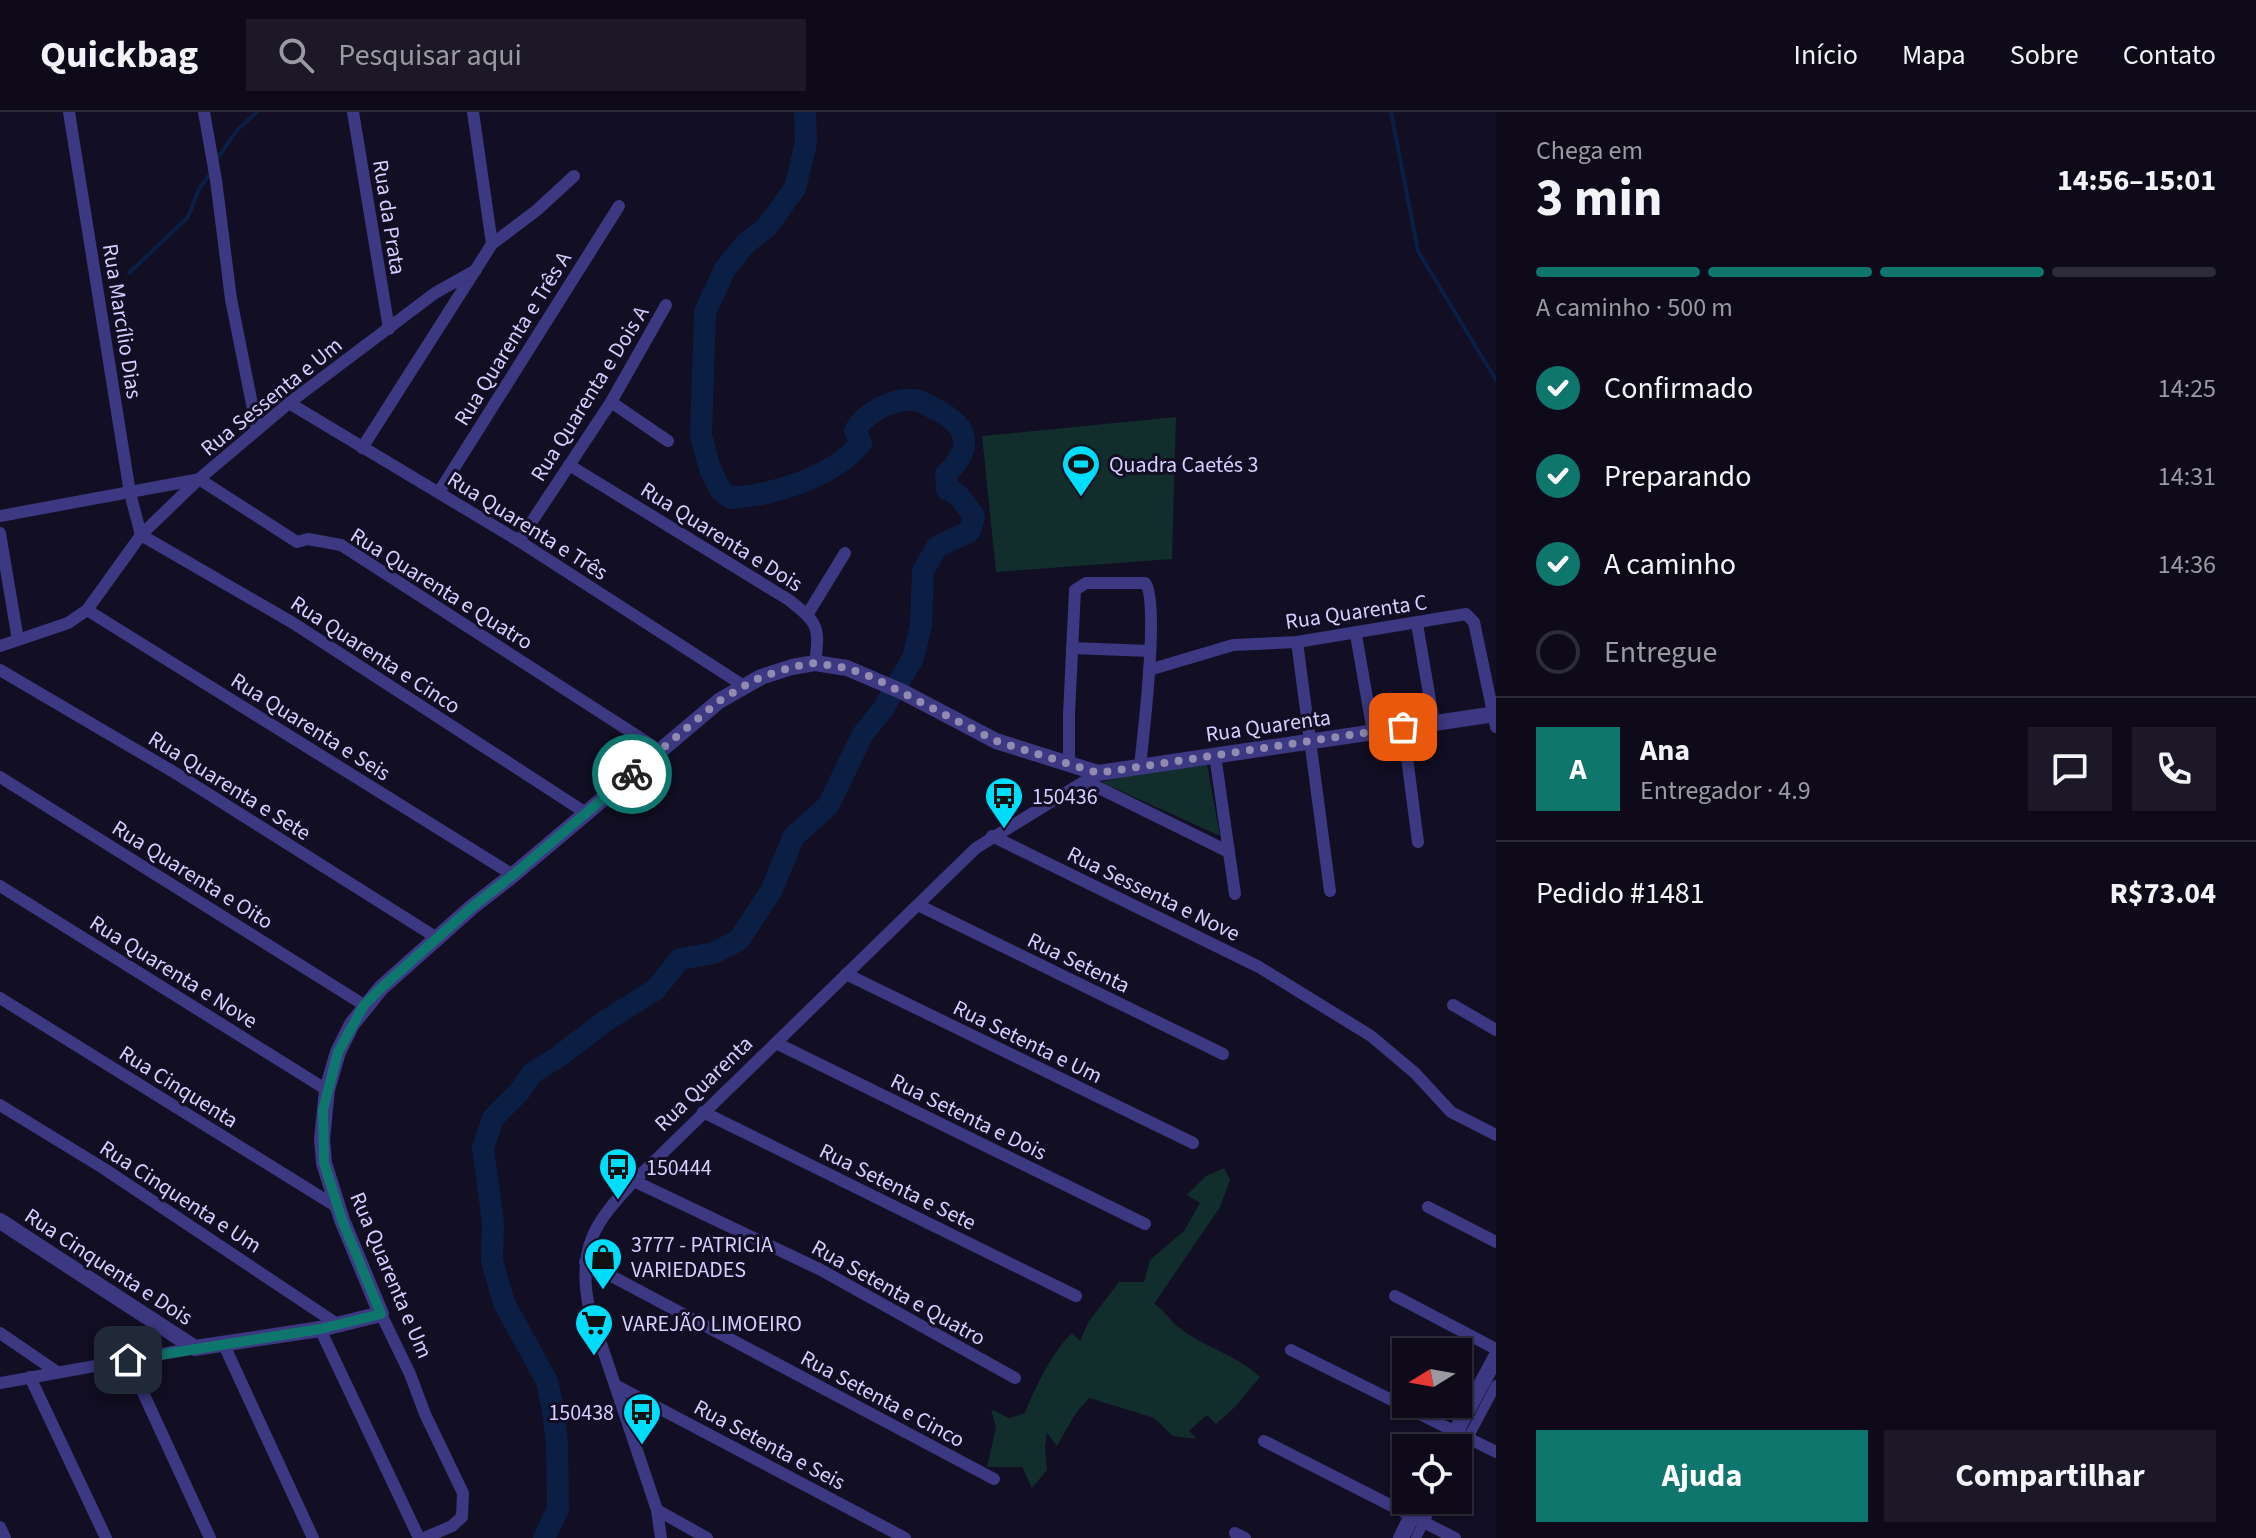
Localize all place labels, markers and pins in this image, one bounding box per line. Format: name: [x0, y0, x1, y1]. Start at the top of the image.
sports icon: Quadra Caetés 3: [1060, 443, 1102, 498]
place label: Quadra Caetés 3: [1109, 449, 1258, 481]
pin: [1369, 693, 1437, 761]
bus stop icon: 150436: [983, 775, 1025, 830]
place label: 150436: [1032, 781, 1098, 813]
bus stop icon: 150444: [597, 1146, 639, 1201]
place label: 150444: [646, 1152, 712, 1184]
place label: 3777 - PATRICIA VARIEDADES: [631, 1229, 773, 1286]
shop icon: 3777 - PATRICIA VARIEDADES: [582, 1236, 624, 1291]
supermarket icon: VAREJÃO LIMOEIRO: [573, 1302, 615, 1357]
place label: VAREJÃO LIMOEIRO: [622, 1308, 802, 1340]
pin: [94, 1326, 162, 1394]
bus stop icon: 150438: [621, 1391, 663, 1446]
place label: 150438: [548, 1397, 614, 1429]

